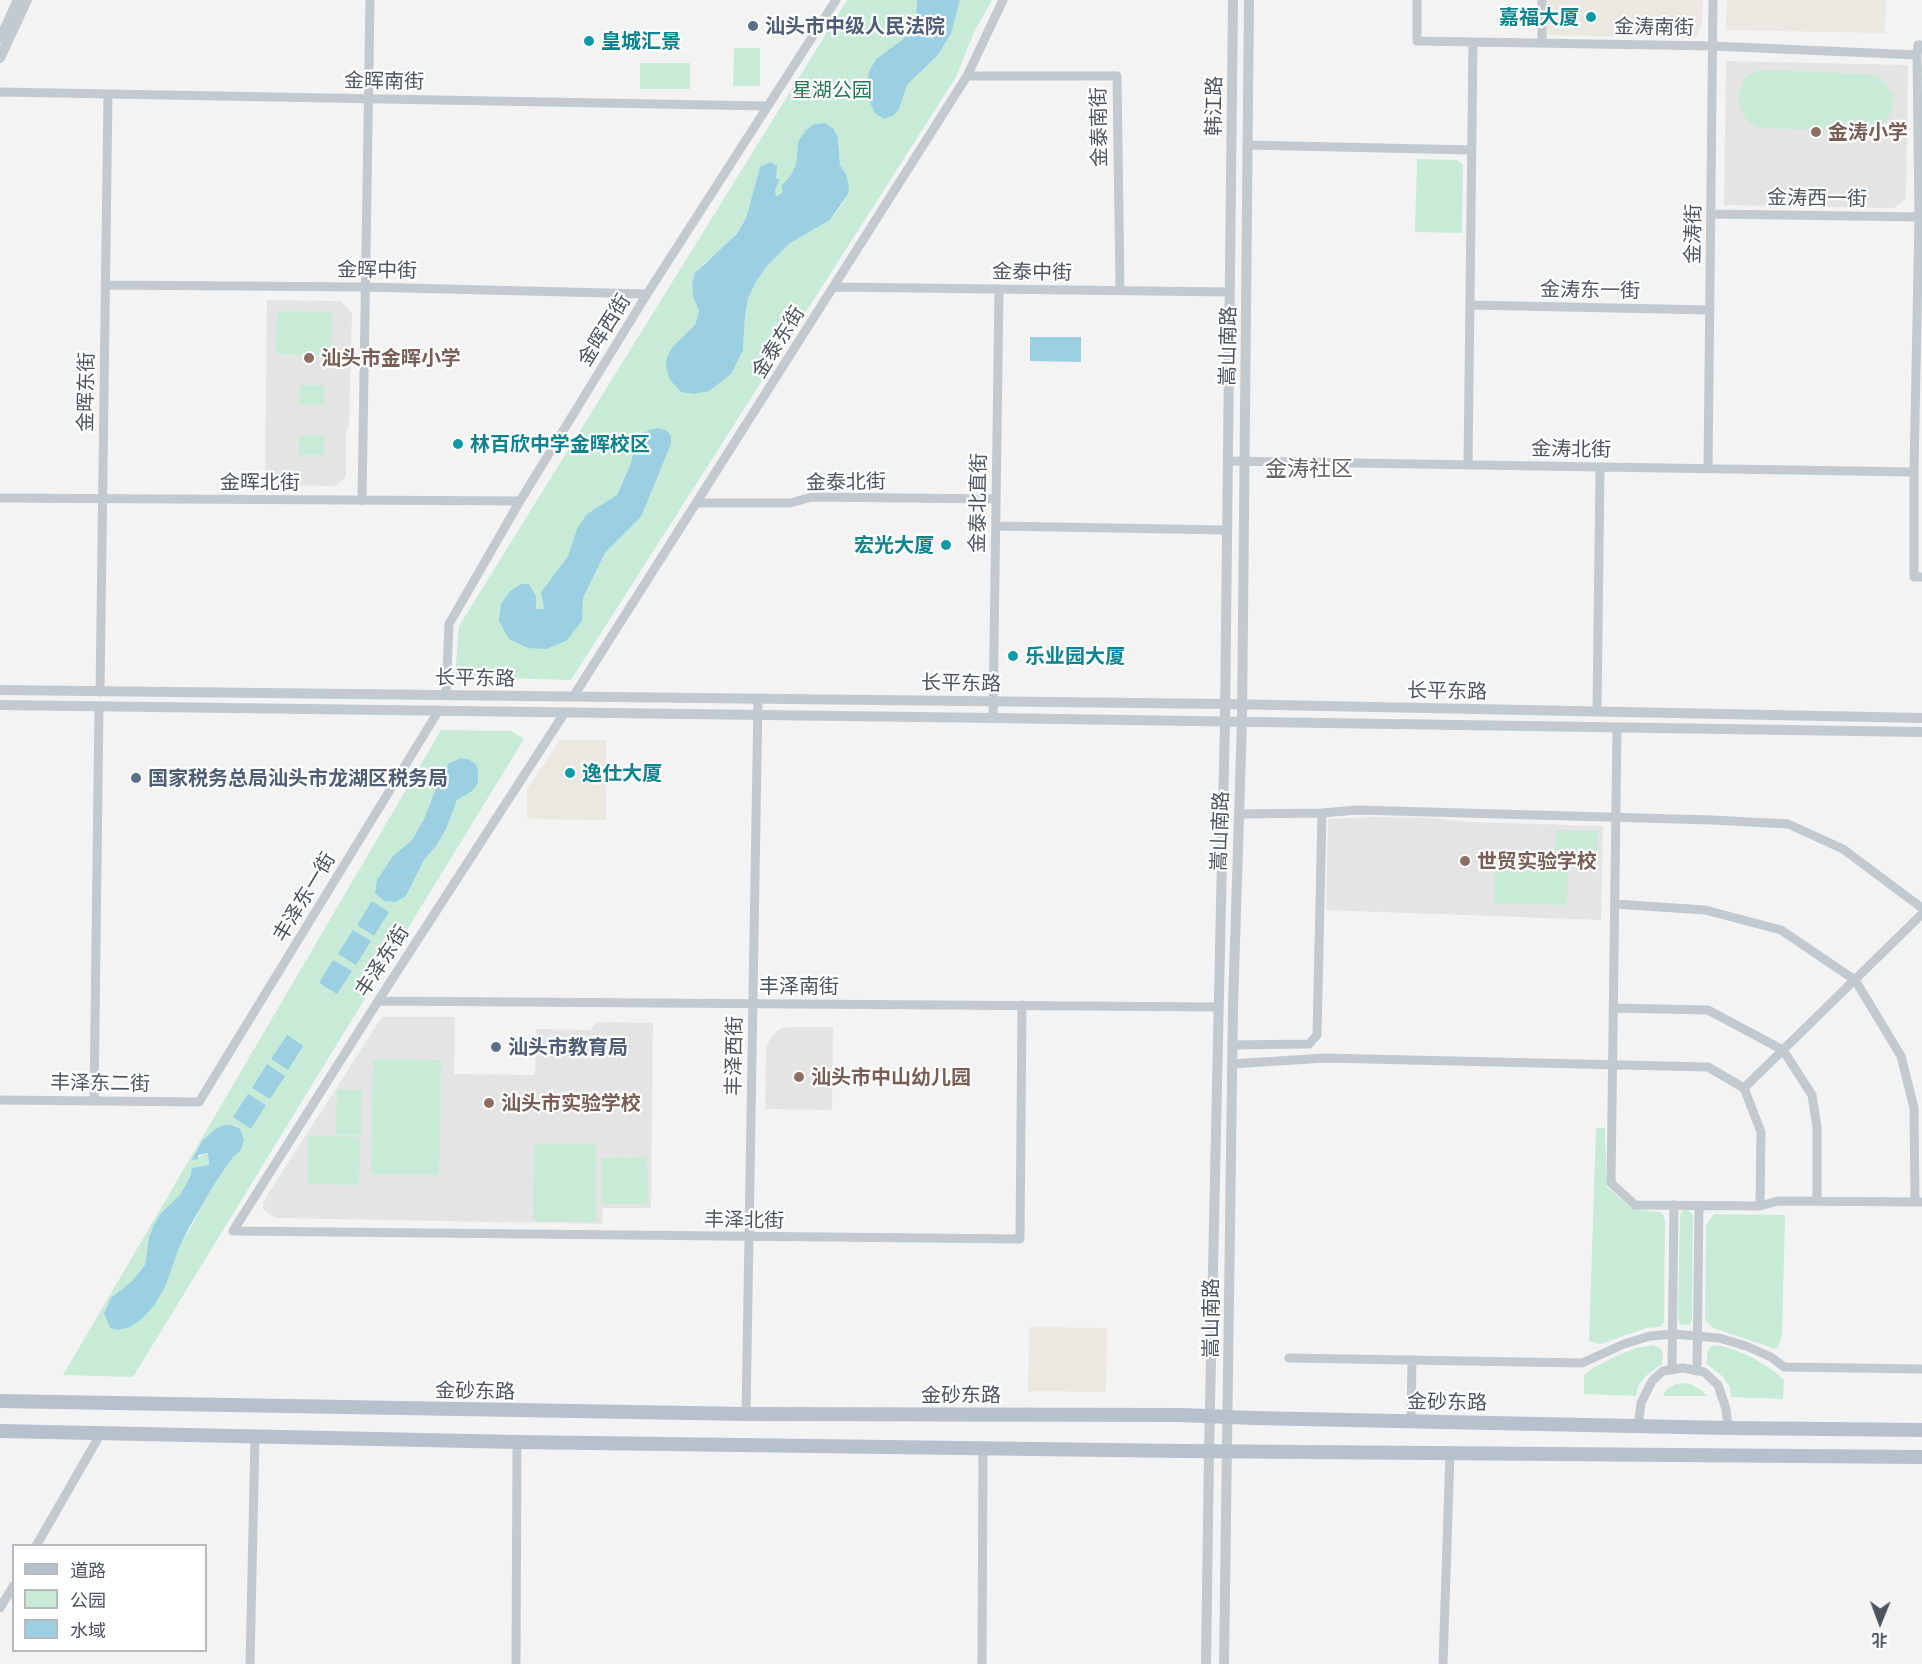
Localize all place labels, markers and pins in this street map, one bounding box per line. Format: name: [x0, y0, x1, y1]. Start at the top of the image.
place label: 嘉福大厦: [1499, 5, 1579, 29]
marker: 嘉福大厦: [1584, 10, 1598, 24]
place label: 汕头市中级人民法院: [765, 14, 945, 38]
marker: 汕头市中级人民法院: [746, 19, 760, 33]
place label: 皇城汇景: [601, 29, 681, 53]
marker: 皇城汇景: [582, 34, 596, 48]
place label: 金涛小学: [1828, 120, 1908, 144]
marker: 金涛小学: [1809, 125, 1823, 139]
place label: 汕头市金晖小学: [321, 346, 461, 370]
marker: 汕头市金晖小学: [302, 351, 316, 365]
place label: 林百欣中学金晖校区: [470, 432, 650, 456]
marker: 林百欣中学金晖校区: [451, 437, 465, 451]
place label: 宏光大厦: [854, 533, 934, 557]
marker: 宏光大厦: [939, 538, 953, 552]
place label: 乐业园大厦: [1025, 644, 1125, 668]
marker: 乐业园大厦: [1006, 649, 1020, 663]
place label: 逸仕大厦: [582, 761, 662, 785]
place label: 国家税务总局汕头市龙湖区税务局: [148, 766, 448, 790]
marker: 逸仕大厦: [563, 766, 577, 780]
marker: 国家税务总局汕头市龙湖区税务局: [129, 771, 143, 785]
place label: 世贸实验学校: [1477, 849, 1597, 873]
marker: 世贸实验学校: [1458, 854, 1472, 868]
place label: 汕头市教育局: [508, 1035, 628, 1059]
marker: 汕头市教育局: [489, 1040, 503, 1054]
place label: 汕头市中山幼儿园: [811, 1065, 971, 1089]
marker: 汕头市中山幼儿园: [792, 1070, 806, 1084]
place label: 汕头市实验学校: [501, 1091, 641, 1115]
marker: 汕头市实验学校: [482, 1096, 496, 1110]

